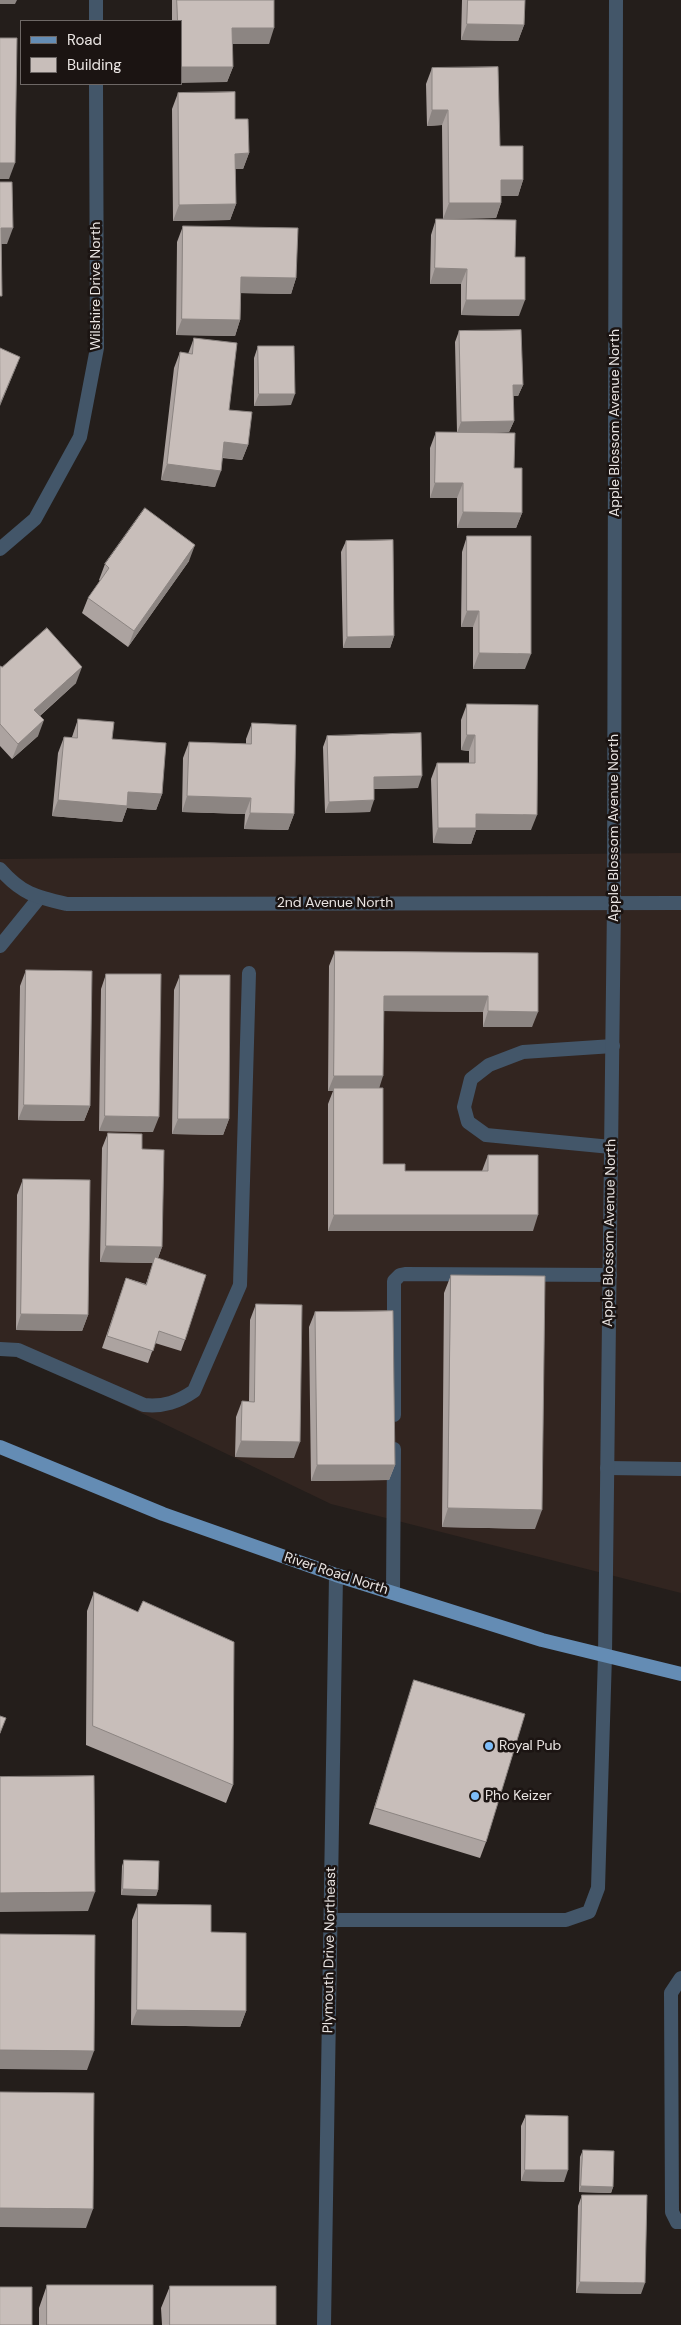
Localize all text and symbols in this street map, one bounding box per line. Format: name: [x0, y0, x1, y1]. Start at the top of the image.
legend: [20, 20, 182, 85]
text: Road: [67, 30, 102, 50]
text: Building: [67, 55, 122, 75]
street label: Wilshire Drive North: [88, 222, 104, 350]
street label: Apple Blossom Avenue North: [607, 329, 623, 517]
street label: Apple Blossom Avenue North: [606, 734, 622, 922]
street label: 2nd Avenue North: [277, 895, 393, 911]
street label: Apple Blossom Avenue North: [600, 1139, 620, 1327]
street label: River Road North: [282, 1549, 390, 1599]
place label: Royal Pub: [499, 1738, 561, 1754]
marker: Royal Pub: [483, 1740, 495, 1752]
place label: Pho Keizer: [485, 1788, 552, 1804]
marker: Pho Keizer: [469, 1790, 481, 1802]
street label: Plymouth Drive Northeast: [320, 1867, 340, 2033]

